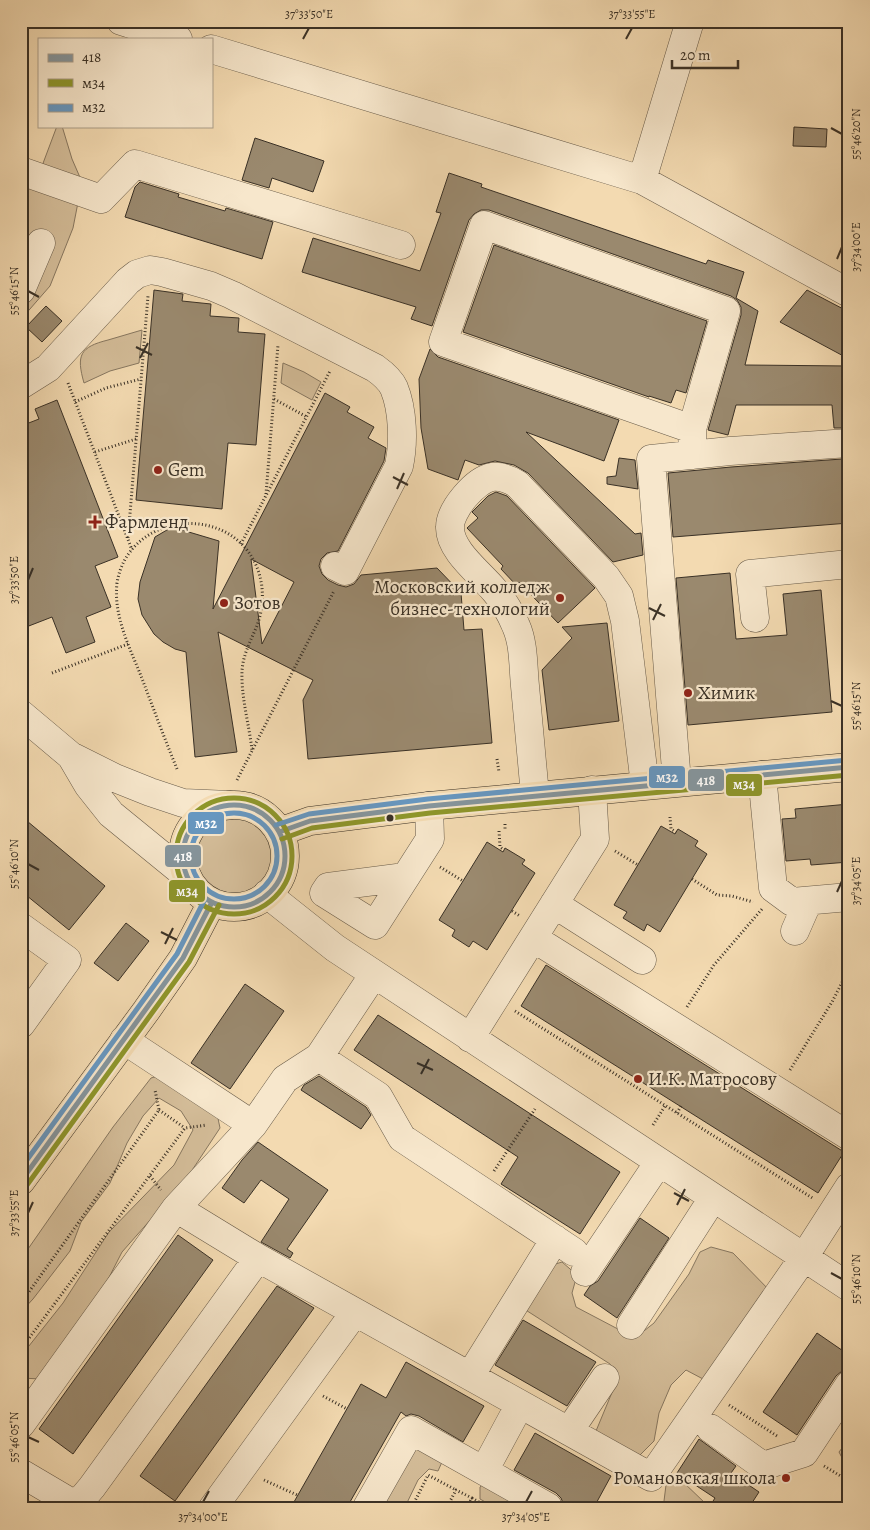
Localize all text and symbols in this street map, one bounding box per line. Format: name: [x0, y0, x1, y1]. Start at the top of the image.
text: 37°33'50"E: [285, 6, 333, 22]
text: 37°33'55"E: [609, 6, 655, 22]
legend: [38, 38, 212, 128]
scale bar: [672, 38, 739, 70]
text: 20 m: [680, 45, 711, 65]
text: 418: [82, 47, 101, 67]
text: м34: [82, 73, 105, 93]
text: м32: [82, 97, 105, 117]
text: 55°46'20"N: [848, 108, 864, 160]
text: 37°34'00"E: [848, 222, 864, 272]
text: 55°46'15"N: [6, 266, 22, 315]
place label: Gem: [168, 457, 205, 483]
marker: Gem: [152, 464, 164, 476]
place label: Фармленд: [105, 509, 188, 535]
marker: Фармленд: [89, 516, 101, 528]
text: 37°33'50"E: [6, 556, 22, 604]
place label: Московский колледж бизнес-технологий: [374, 574, 550, 622]
place label: Зотов: [234, 590, 281, 616]
marker: Московский колледж бизнес-технологий: [554, 592, 566, 604]
marker: Зотов: [218, 597, 230, 609]
place label: Химик: [698, 680, 755, 706]
text: 55°46'15"N: [848, 681, 864, 730]
marker: Химик: [682, 687, 694, 699]
line badge: м32: [648, 765, 686, 789]
text: м32: [656, 768, 678, 787]
line badge: 418: [687, 768, 725, 792]
text: 418: [697, 771, 715, 790]
line badge: м34: [725, 773, 763, 797]
text: м34: [733, 775, 755, 794]
line badge: м32: [187, 811, 225, 835]
unlabelled marker: [385, 813, 395, 823]
text: м32: [195, 814, 217, 833]
text: 55°46'10"N: [6, 839, 22, 889]
line badge: 418: [164, 844, 202, 868]
text: 418: [174, 847, 192, 866]
text: 37°34'05"E: [848, 857, 864, 905]
line badge: м34: [168, 879, 206, 903]
text: м34: [176, 882, 198, 901]
place label: И.К. Матросову: [648, 1066, 777, 1092]
marker: И.К. Матросову: [632, 1073, 644, 1085]
text: 37°33'55"E: [6, 1190, 22, 1236]
text: 55°46'10"N: [848, 1254, 864, 1304]
text: 55°46'05"N: [6, 1411, 22, 1462]
place label: Романовская школа: [613, 1465, 776, 1491]
marker: Романовская школа: [780, 1472, 792, 1484]
text: 37°34'00"E: [178, 1509, 228, 1525]
text: 37°34'05"E: [502, 1509, 550, 1525]

